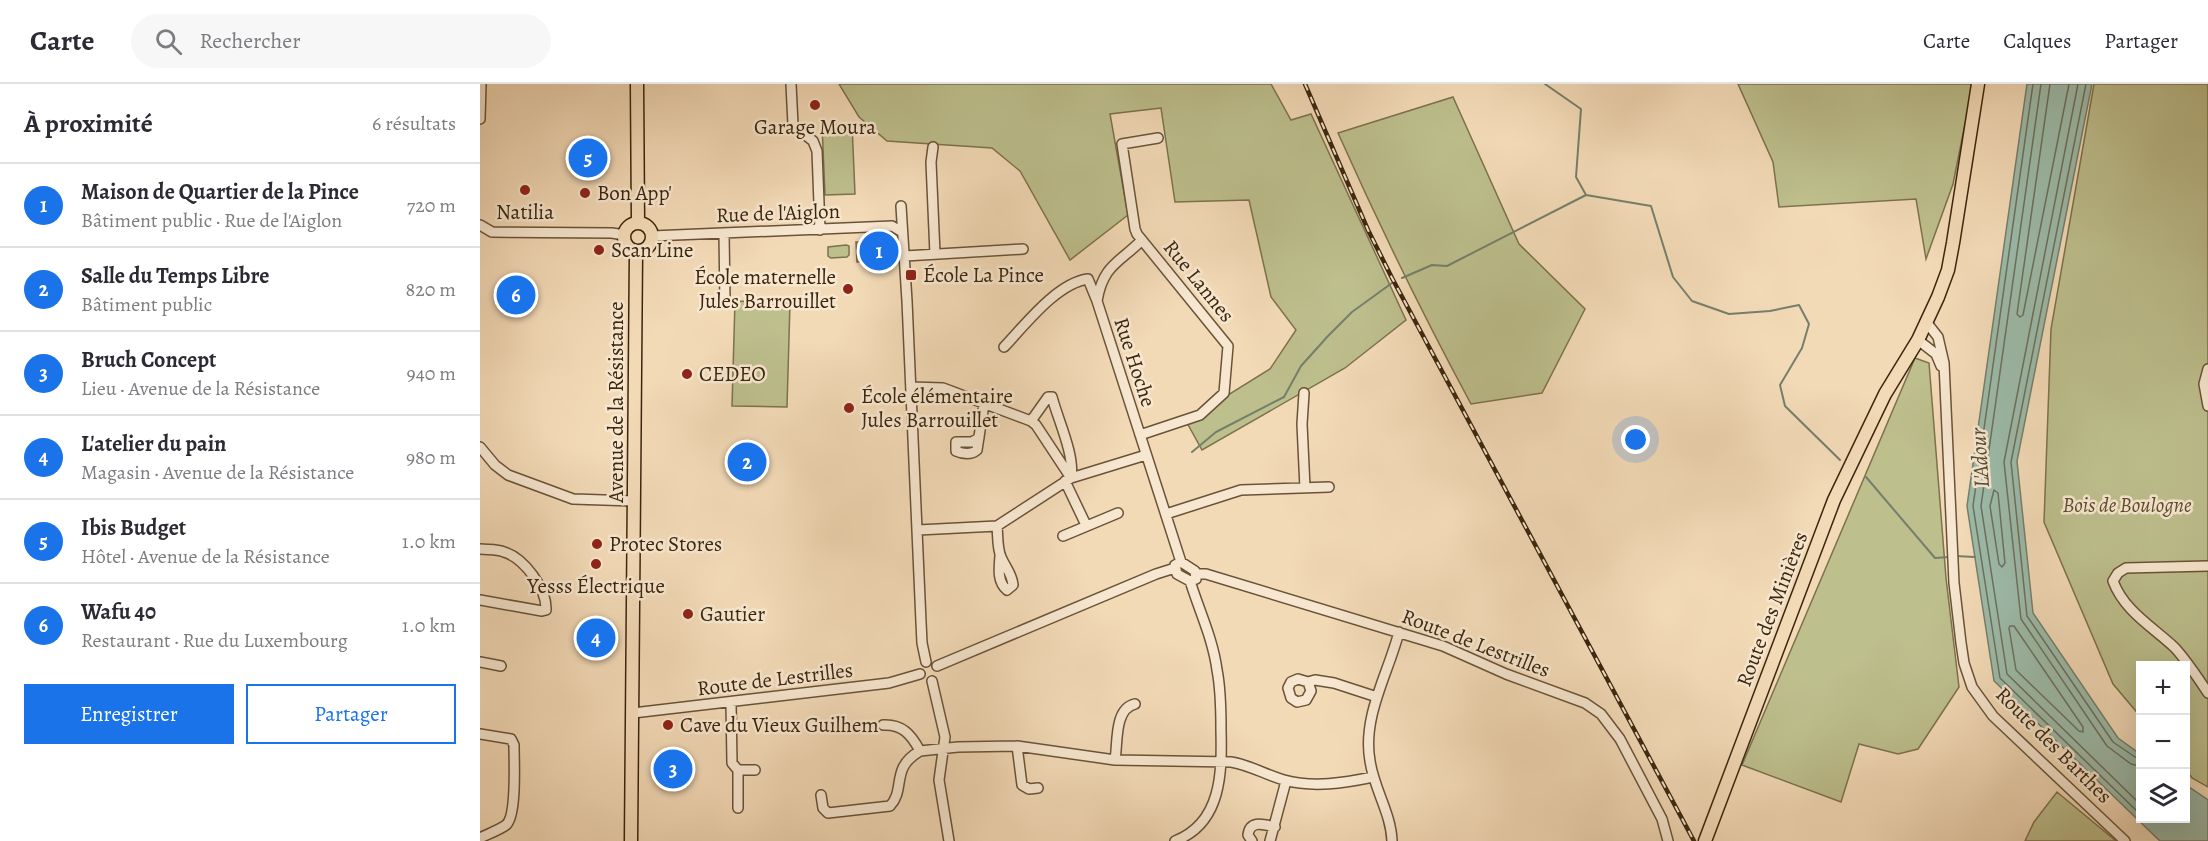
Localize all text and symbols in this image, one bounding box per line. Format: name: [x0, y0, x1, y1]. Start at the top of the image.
search box: [131, 14, 551, 68]
text: Carte: [30, 22, 95, 60]
icon: search: [152, 25, 185, 58]
text: Rechercher: [200, 26, 301, 56]
text: Carte: [1923, 27, 1970, 55]
text: Calques: [2003, 27, 2071, 55]
text: Partager: [2104, 27, 2178, 55]
marker: Garage Moura: [808, 98, 822, 112]
text: À proximité: [24, 106, 153, 141]
text: 6 résultats: [372, 110, 456, 137]
place label: Garage Moura: [754, 113, 876, 141]
pin: 5: [568, 136, 608, 181]
text: Maison de Quartier de la Pince: [81, 177, 359, 207]
place label: Bon App': [597, 179, 672, 207]
marker: Natilia: [518, 183, 532, 197]
marker: Bon App': [578, 186, 592, 200]
text: 1: [40, 192, 47, 219]
text: 720 m: [407, 192, 456, 219]
street label: Rue de l'Aiglon: [716, 197, 840, 229]
place label: Natilia: [496, 198, 554, 226]
text: Bâtiment public · Rue de l'Aiglon: [81, 207, 342, 234]
pin: 1: [860, 228, 898, 274]
street label: Rue Lannes: [1157, 234, 1241, 328]
place label: Scan Line: [611, 236, 693, 264]
marker: Scan Line: [592, 243, 606, 257]
text: Salle du Temps Libre: [81, 261, 269, 291]
place label: École La Pince: [923, 261, 1044, 289]
place label: École maternelle Jules Barrouillet: [694, 263, 836, 315]
marker: École La Pince: [904, 268, 918, 282]
pin: 6: [496, 272, 536, 318]
text: 2: [39, 276, 48, 303]
text: 820 m: [406, 276, 456, 303]
marker: École maternelle Jules Barrouillet: [841, 282, 855, 296]
text: Bâtiment public: [81, 291, 212, 318]
street label: Avenue de la Résistance: [602, 301, 630, 504]
street label: Rue Hoche: [1107, 314, 1163, 410]
text: Bruch Concept: [81, 345, 216, 375]
text: 3: [39, 360, 48, 387]
text: 940 m: [407, 360, 456, 387]
place label: CEDEO: [699, 360, 766, 388]
marker: CEDEO: [680, 367, 694, 381]
text: Lieu · Avenue de la Résistance: [81, 375, 320, 402]
place label: École élémentaire Jules Barrouillet: [861, 382, 1013, 434]
marker: École élémentaire Jules Barrouillet: [842, 401, 856, 415]
your location: [1621, 425, 1650, 454]
water label: L'Adour: [1963, 426, 1997, 489]
text: L'atelier du pain: [81, 429, 226, 459]
pin: 2: [728, 440, 766, 484]
text: 4: [39, 444, 48, 471]
text: 980 m: [406, 444, 456, 471]
text: Magasin · Avenue de la Résistance: [81, 459, 354, 486]
park label: Bois de Boulogne: [2063, 491, 2192, 519]
text: Ibis Budget: [81, 513, 186, 543]
text: 5: [39, 528, 48, 555]
text: 1.0 km: [402, 528, 456, 555]
street label: Route des Minières: [1730, 528, 1814, 690]
place label: Protec Stores: [609, 530, 722, 558]
marker: Protec Stores: [590, 537, 604, 551]
text: Hôtel · Avenue de la Résistance: [81, 543, 330, 570]
marker: Yesss Électrique: [589, 557, 603, 571]
place label: Yesss Électrique: [526, 572, 665, 600]
text: Wafu 40: [81, 597, 156, 627]
place label: Gautier: [700, 600, 765, 628]
street label: Route de Lestrilles: [1398, 602, 1554, 684]
marker: Gautier: [681, 607, 695, 621]
text: 6: [39, 612, 48, 639]
text: 1.0 km: [402, 612, 456, 639]
pin: 4: [576, 616, 616, 660]
text: Restaurant · Rue du Luxembourg: [81, 627, 348, 654]
street label: Route de Lestrilles: [695, 656, 855, 702]
map controls: [2136, 661, 2190, 823]
button: +: [2136, 661, 2190, 715]
street label: Route des Barthes: [1990, 681, 2118, 809]
button: Enregistrer: [24, 684, 234, 744]
button: Partager: [246, 684, 456, 744]
place label: Cave du Vieux Guilhem: [680, 711, 879, 739]
button: −: [2136, 715, 2190, 769]
marker: Cave du Vieux Guilhem: [661, 718, 675, 732]
pin: 3: [654, 746, 692, 792]
button: layers: [2136, 769, 2190, 823]

